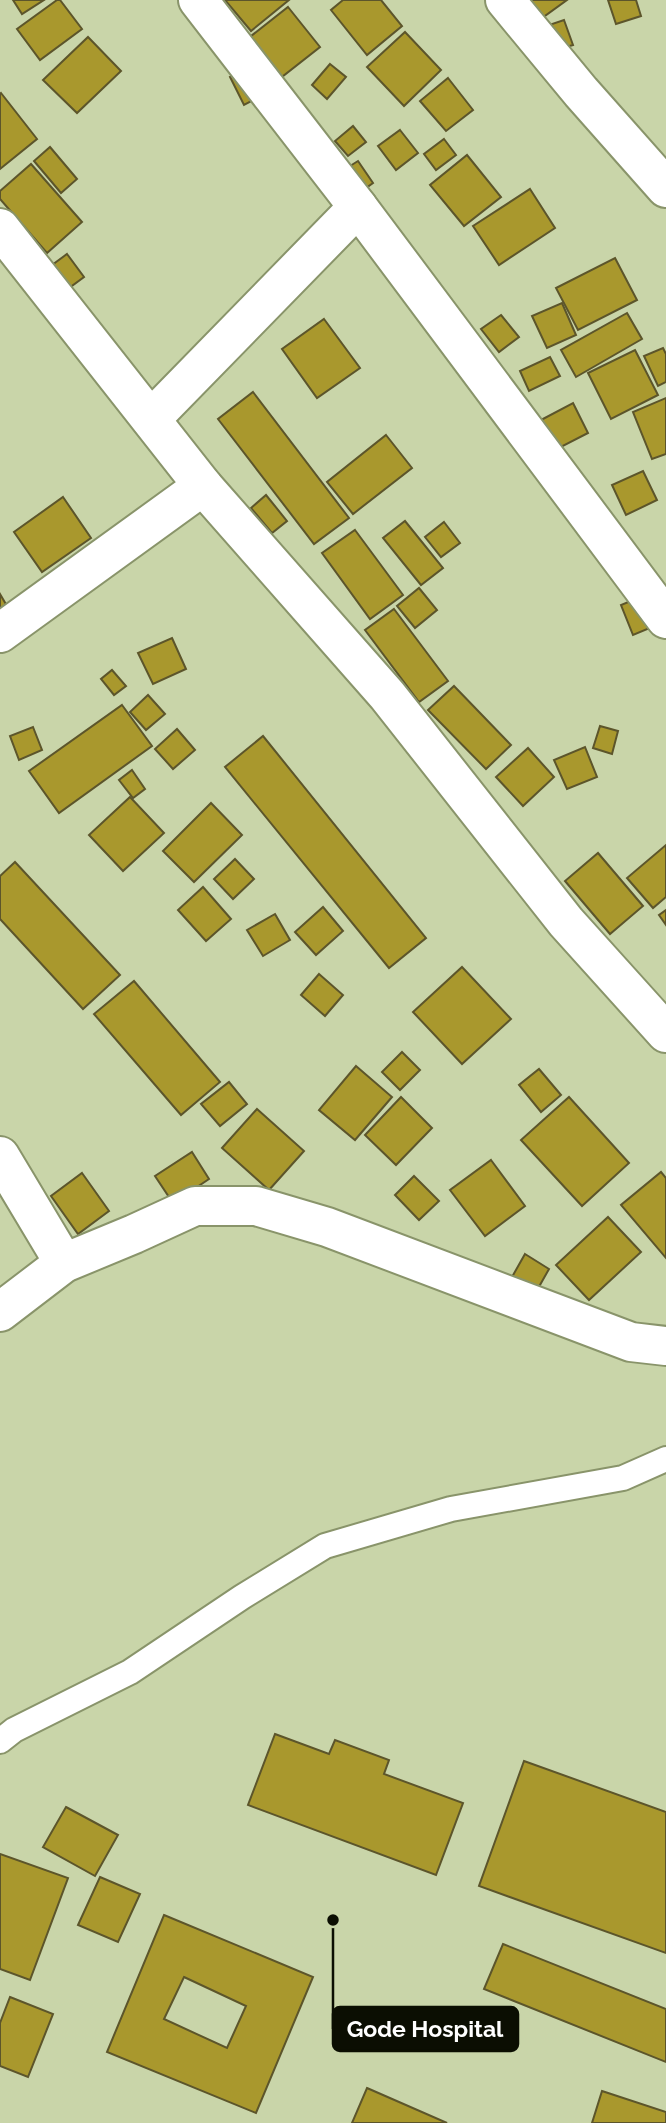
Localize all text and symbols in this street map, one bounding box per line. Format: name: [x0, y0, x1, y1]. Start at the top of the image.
callout: Gode Hospital: [333, 2007, 518, 2051]
text: Gode Hospital: [347, 2015, 504, 2042]

